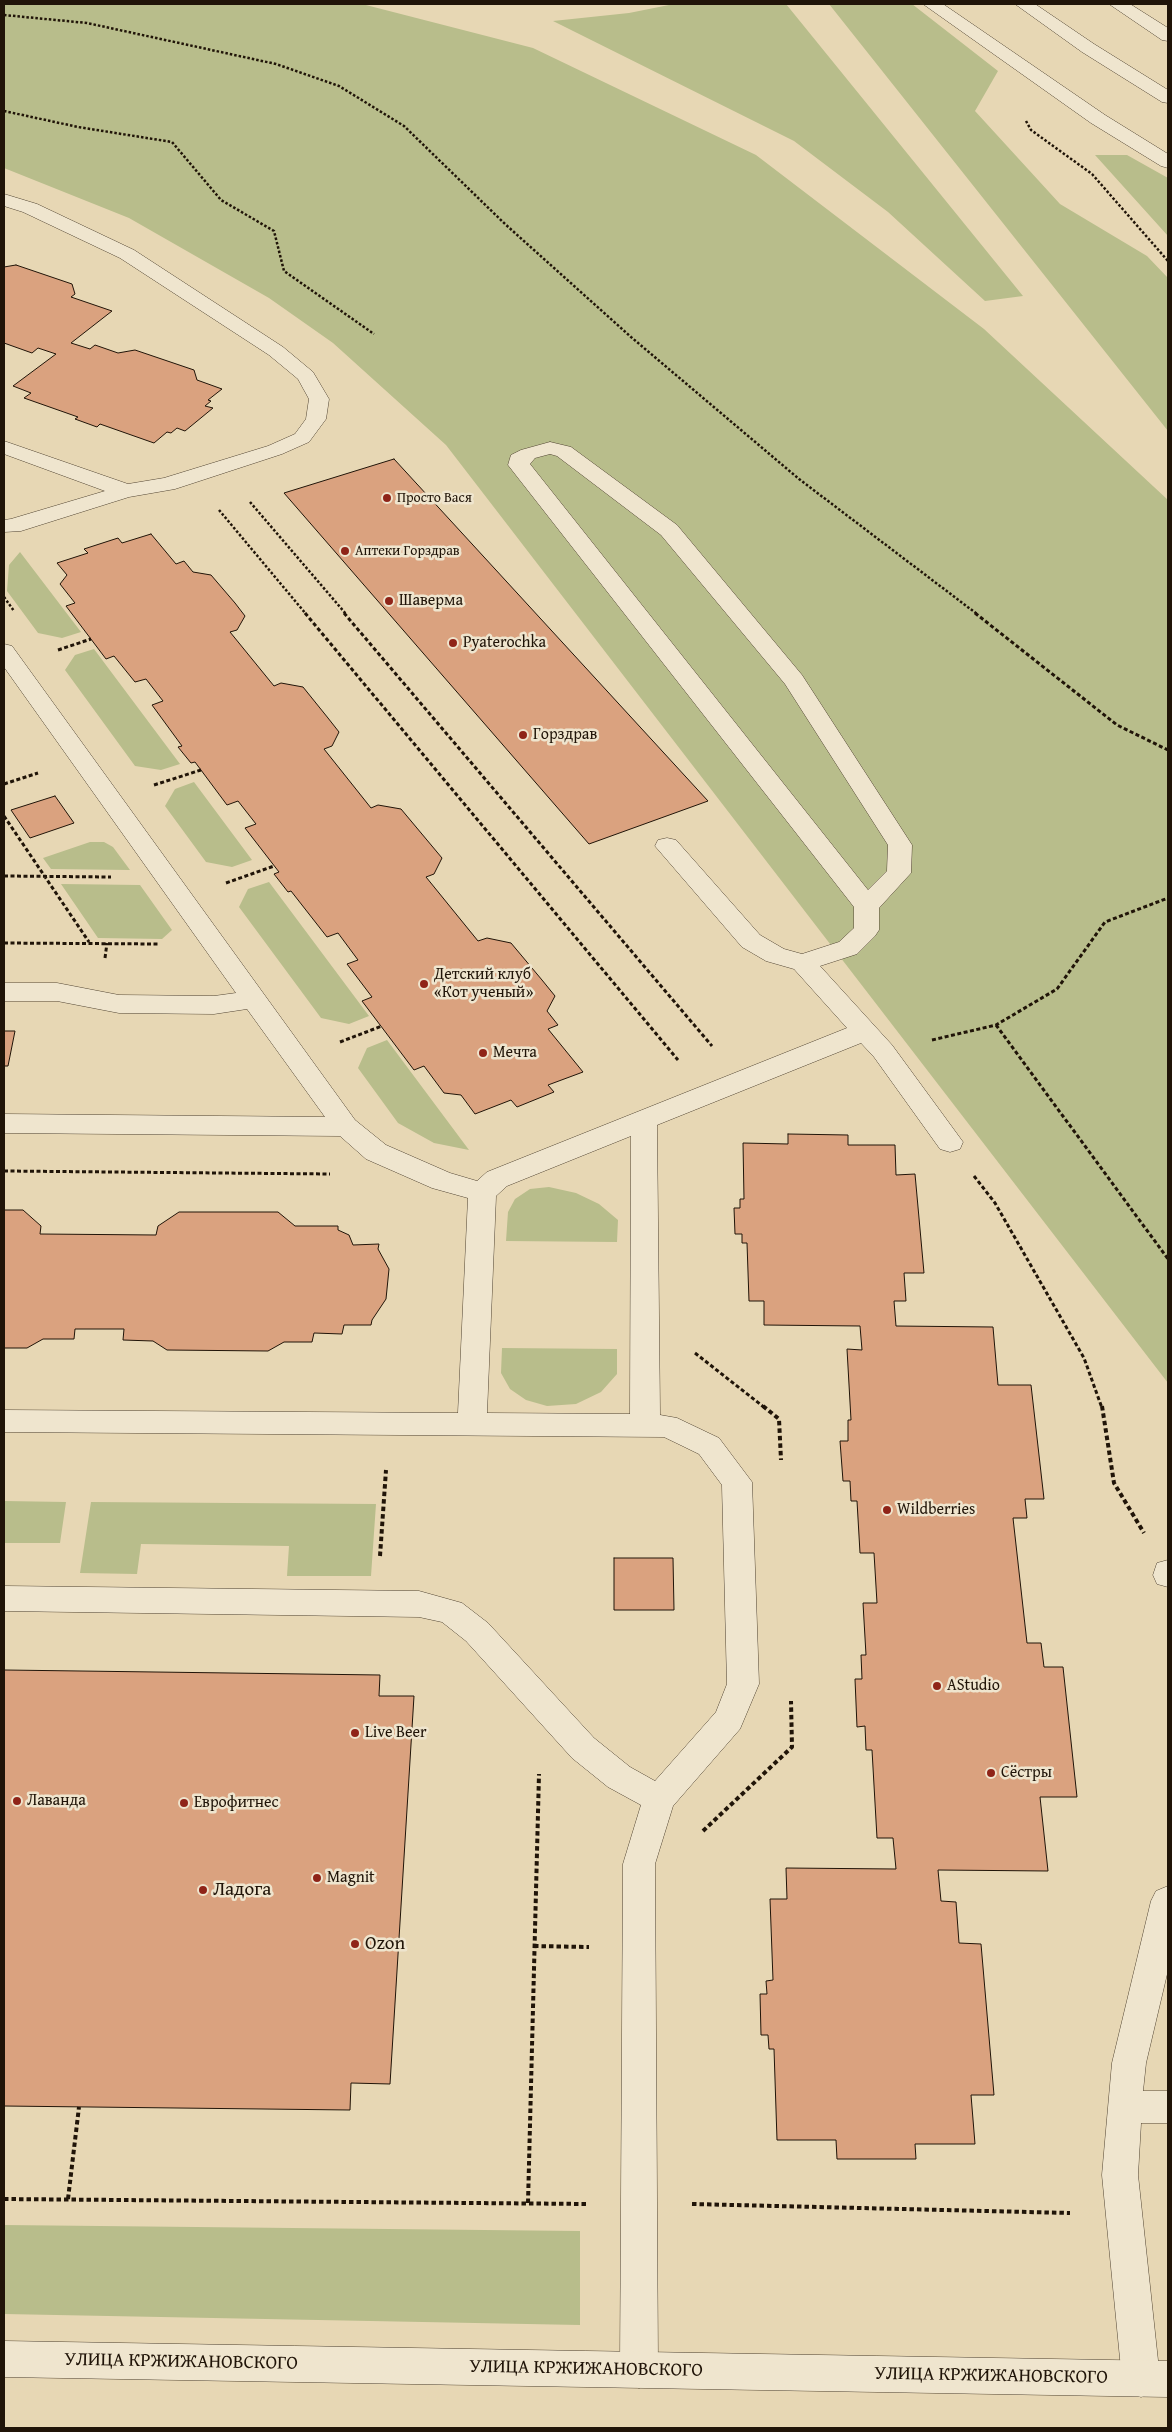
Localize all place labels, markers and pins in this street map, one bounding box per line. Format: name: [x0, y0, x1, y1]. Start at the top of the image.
place label: Просто Вася: [397, 490, 472, 506]
marker: Просто Вася: [381, 492, 393, 504]
place label: Аптеки Горздрав: [355, 543, 460, 559]
marker: Аптеки Горздрав: [339, 545, 351, 557]
place label: Шаверма: [399, 591, 463, 611]
marker: Шаверма: [383, 595, 395, 607]
place label: Pyaterochka: [463, 633, 546, 653]
marker: Pyaterochka: [447, 637, 459, 649]
place label: Горздрав: [533, 725, 597, 745]
marker: Горздрав: [517, 729, 529, 741]
place label: Детский клуб «Кот ученый»: [434, 965, 533, 1003]
marker: Детский клуб «Кот ученый»: [418, 978, 430, 990]
place label: Мечта: [493, 1043, 537, 1063]
marker: Мечта: [477, 1047, 489, 1059]
place label: Wildberries: [897, 1500, 975, 1520]
marker: Wildberries: [881, 1504, 893, 1516]
place label: AStudio: [947, 1676, 1000, 1696]
marker: AStudio: [931, 1680, 943, 1692]
place label: Live Beer: [365, 1723, 427, 1743]
marker: Live Beer: [349, 1727, 361, 1739]
place label: Сёстры: [1001, 1763, 1052, 1783]
marker: Сёстры: [985, 1767, 997, 1779]
place label: Лаванда: [27, 1791, 86, 1811]
place label: Еврофитнес: [194, 1793, 279, 1813]
marker: Лаванда: [11, 1795, 23, 1807]
marker: Еврофитнес: [178, 1797, 190, 1809]
place label: Magnit: [327, 1868, 375, 1888]
marker: Magnit: [311, 1872, 323, 1884]
place label: Ладога: [213, 1879, 271, 1901]
marker: Ладога: [197, 1884, 209, 1896]
place label: Ozon: [365, 1933, 405, 1955]
marker: Ozon: [349, 1938, 361, 1950]

